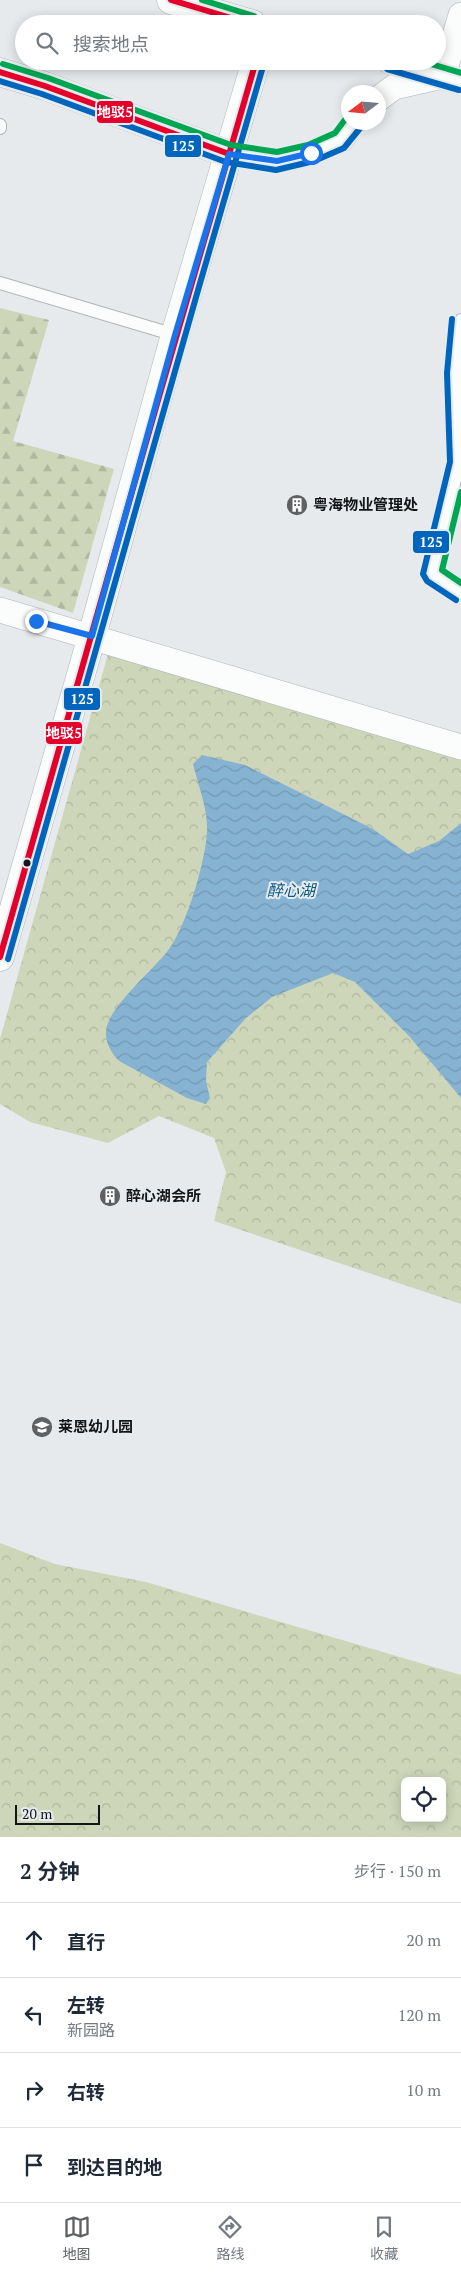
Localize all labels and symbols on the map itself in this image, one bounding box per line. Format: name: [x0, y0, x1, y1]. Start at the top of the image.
north arrow: [341, 85, 386, 130]
line badge: 地驳5: [96, 100, 134, 124]
text: 地驳5: [97, 102, 133, 121]
line badge: 125: [164, 134, 202, 158]
text: 125: [171, 136, 195, 155]
route start: [300, 142, 323, 165]
building icon: 粤海物业管理处: [285, 493, 309, 517]
place label: 粤海物业管理处: [313, 494, 418, 514]
line badge: 125: [412, 530, 450, 554]
text: 125: [419, 532, 443, 551]
route end: [25, 610, 48, 633]
line badge: 125: [63, 687, 101, 711]
text: 125: [70, 689, 94, 708]
line badge: 地驳5: [45, 721, 83, 745]
text: 地驳5: [46, 723, 82, 742]
unlabelled marker: [22, 858, 32, 868]
water label: 醉心湖: [267, 879, 318, 901]
building icon: 醉心湖会所: [98, 1184, 122, 1208]
place label: 醉心湖会所: [126, 1185, 201, 1205]
school or university icon: 莱恩幼儿园: [30, 1415, 54, 1439]
place label: 莱恩幼儿园: [58, 1416, 133, 1436]
scale bar: [15, 1802, 100, 1825]

